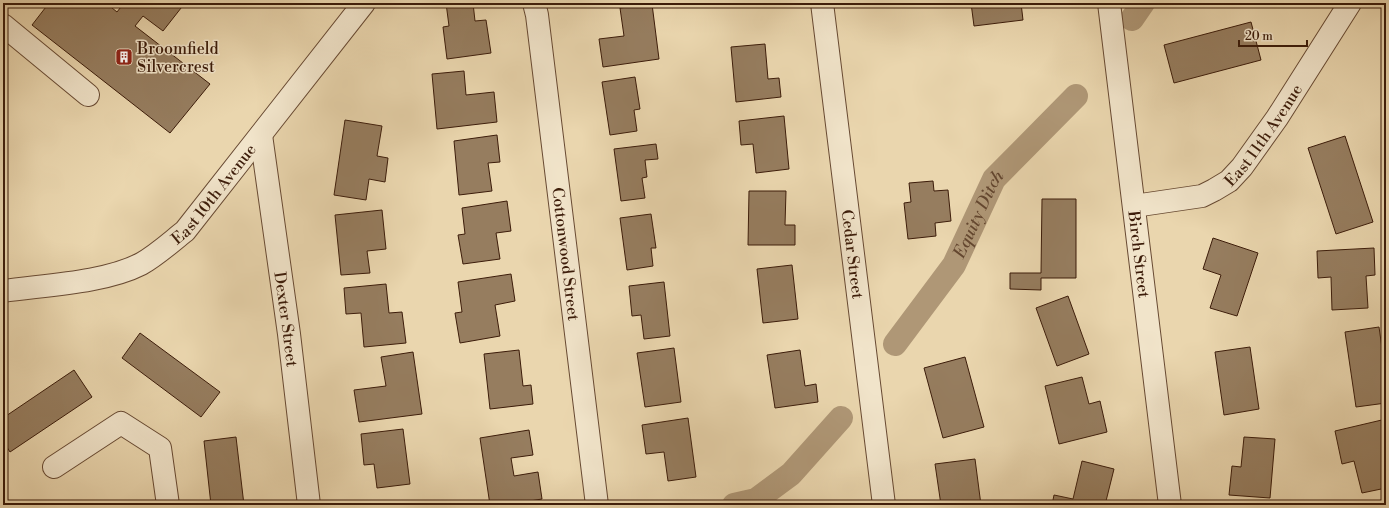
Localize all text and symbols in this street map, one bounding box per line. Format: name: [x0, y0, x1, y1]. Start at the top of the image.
scale bar: [1239, 22, 1307, 48]
text: 20 m: [1245, 29, 1273, 44]
place label: Broomfield Silvercrest: [136, 39, 219, 77]
building icon: Broomfield Silvercrest: [114, 47, 134, 67]
street label: East 11th Avenue: [1220, 81, 1307, 191]
street label: East 10th Avenue: [168, 140, 261, 249]
water label: Equity Ditch: [948, 165, 1009, 263]
street label: Cottonwood Street: [547, 186, 583, 322]
street label: Cedar Street: [837, 208, 868, 300]
street label: Birch Street: [1123, 209, 1154, 299]
street label: Dexter Street: [269, 270, 302, 368]

